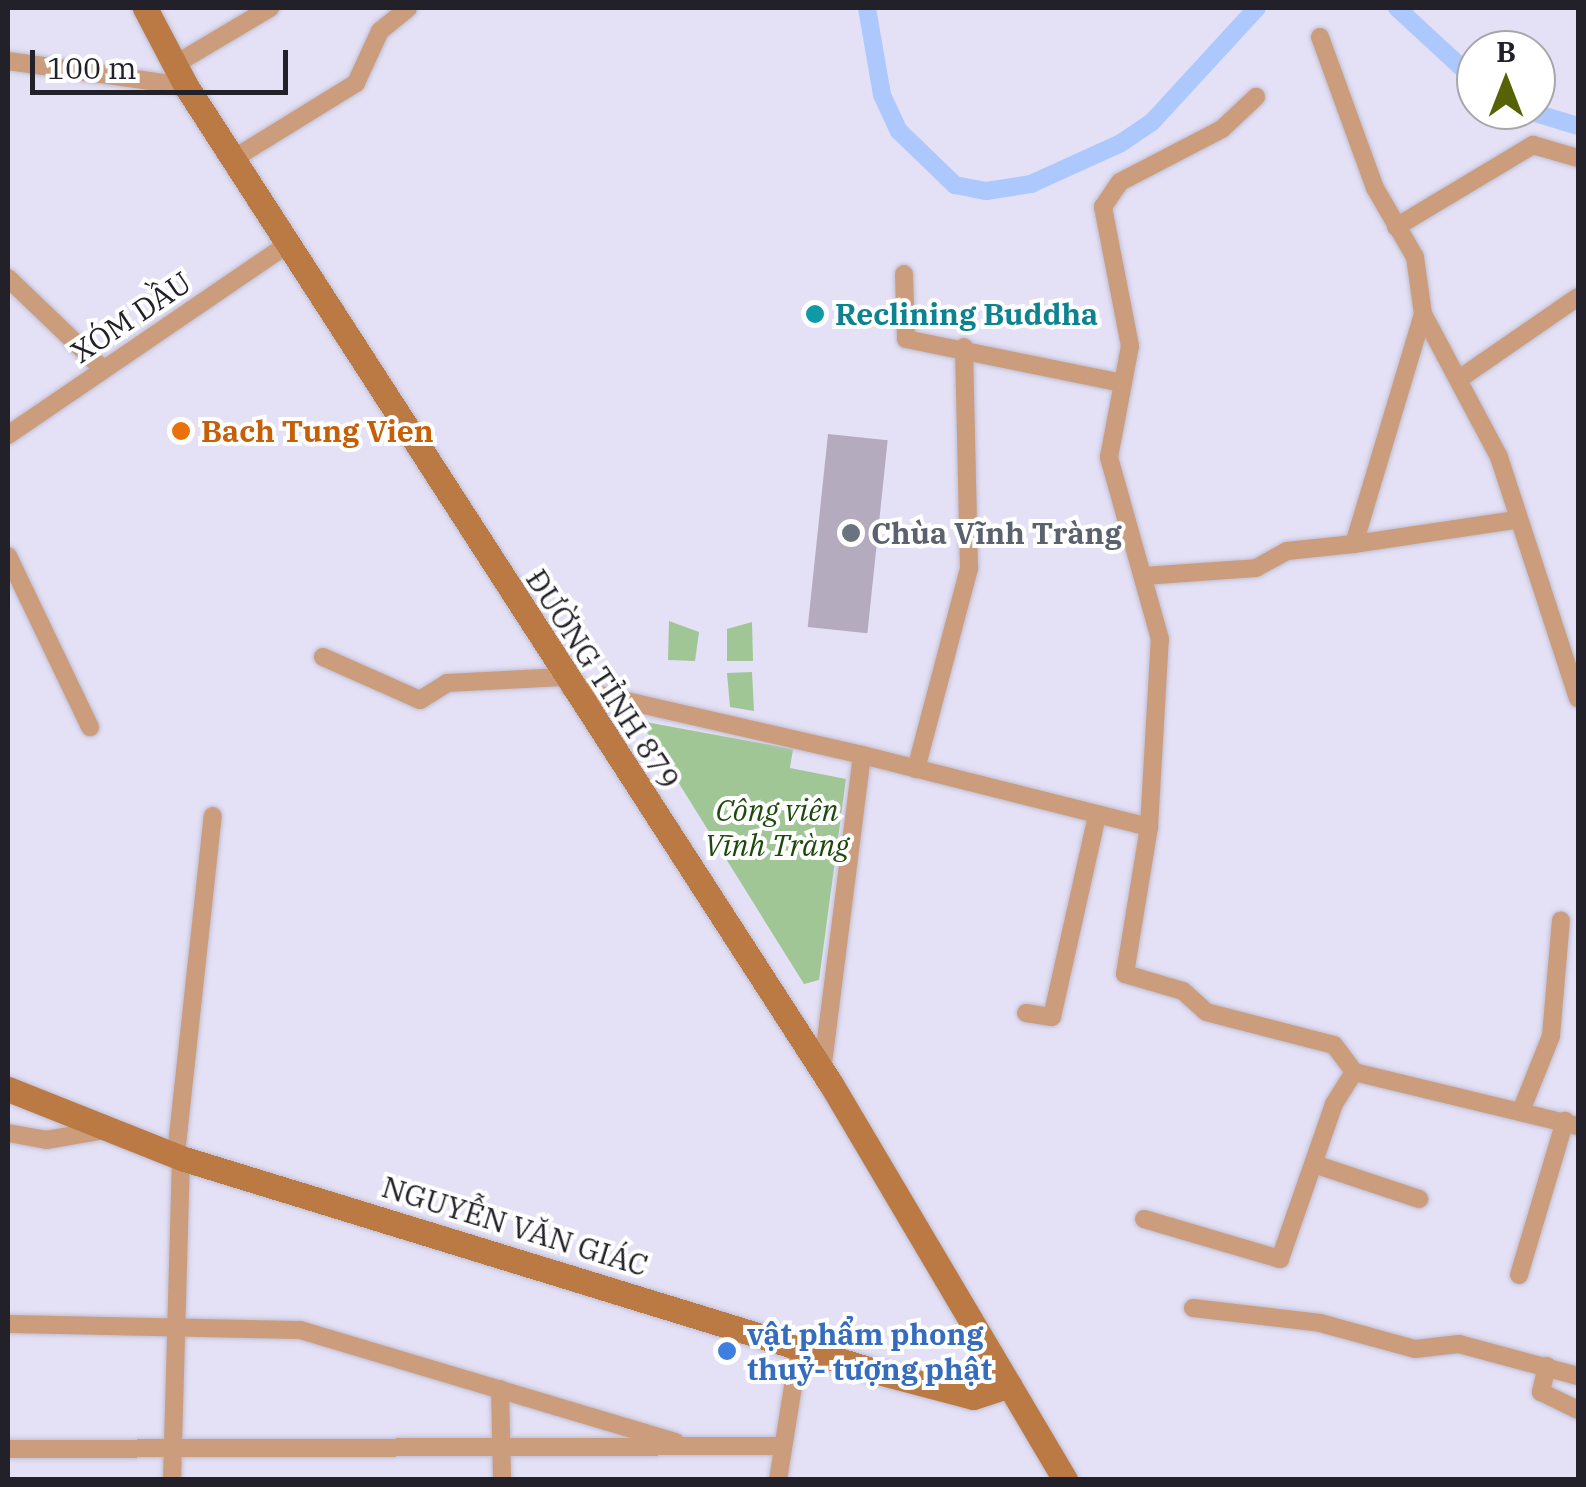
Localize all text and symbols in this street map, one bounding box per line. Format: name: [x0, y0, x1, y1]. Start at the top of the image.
scale bar: [35, 30, 292, 92]
north arrow: [1456, 30, 1556, 130]
text: B: [1496, 33, 1516, 70]
text: 100 m: [47, 48, 137, 87]
street label: XÓM DẦU: [64, 264, 198, 370]
place label: Reclining Buddha: [835, 296, 1098, 332]
marker: Reclining Buddha: [804, 303, 826, 325]
place label: Bach Tung Vien: [201, 413, 434, 449]
marker: Bach Tung Vien: [170, 420, 192, 442]
place label: Chùa Vĩnh Tràng: [871, 515, 1122, 551]
marker: Chùa Vĩnh Tràng: [840, 522, 862, 544]
street label: ĐƯỜNG TỈNH 879: [519, 563, 687, 795]
park label: Công viên Vĩnh Tràng: [704, 792, 850, 862]
street label: NGUYỄN VĂN GIÁC: [378, 1168, 652, 1284]
place label: vật phẩm phong thuỷ- tượng phật: [747, 1316, 992, 1386]
marker: vật phẩm phong thuỷ- tượng phật: [716, 1340, 738, 1362]

